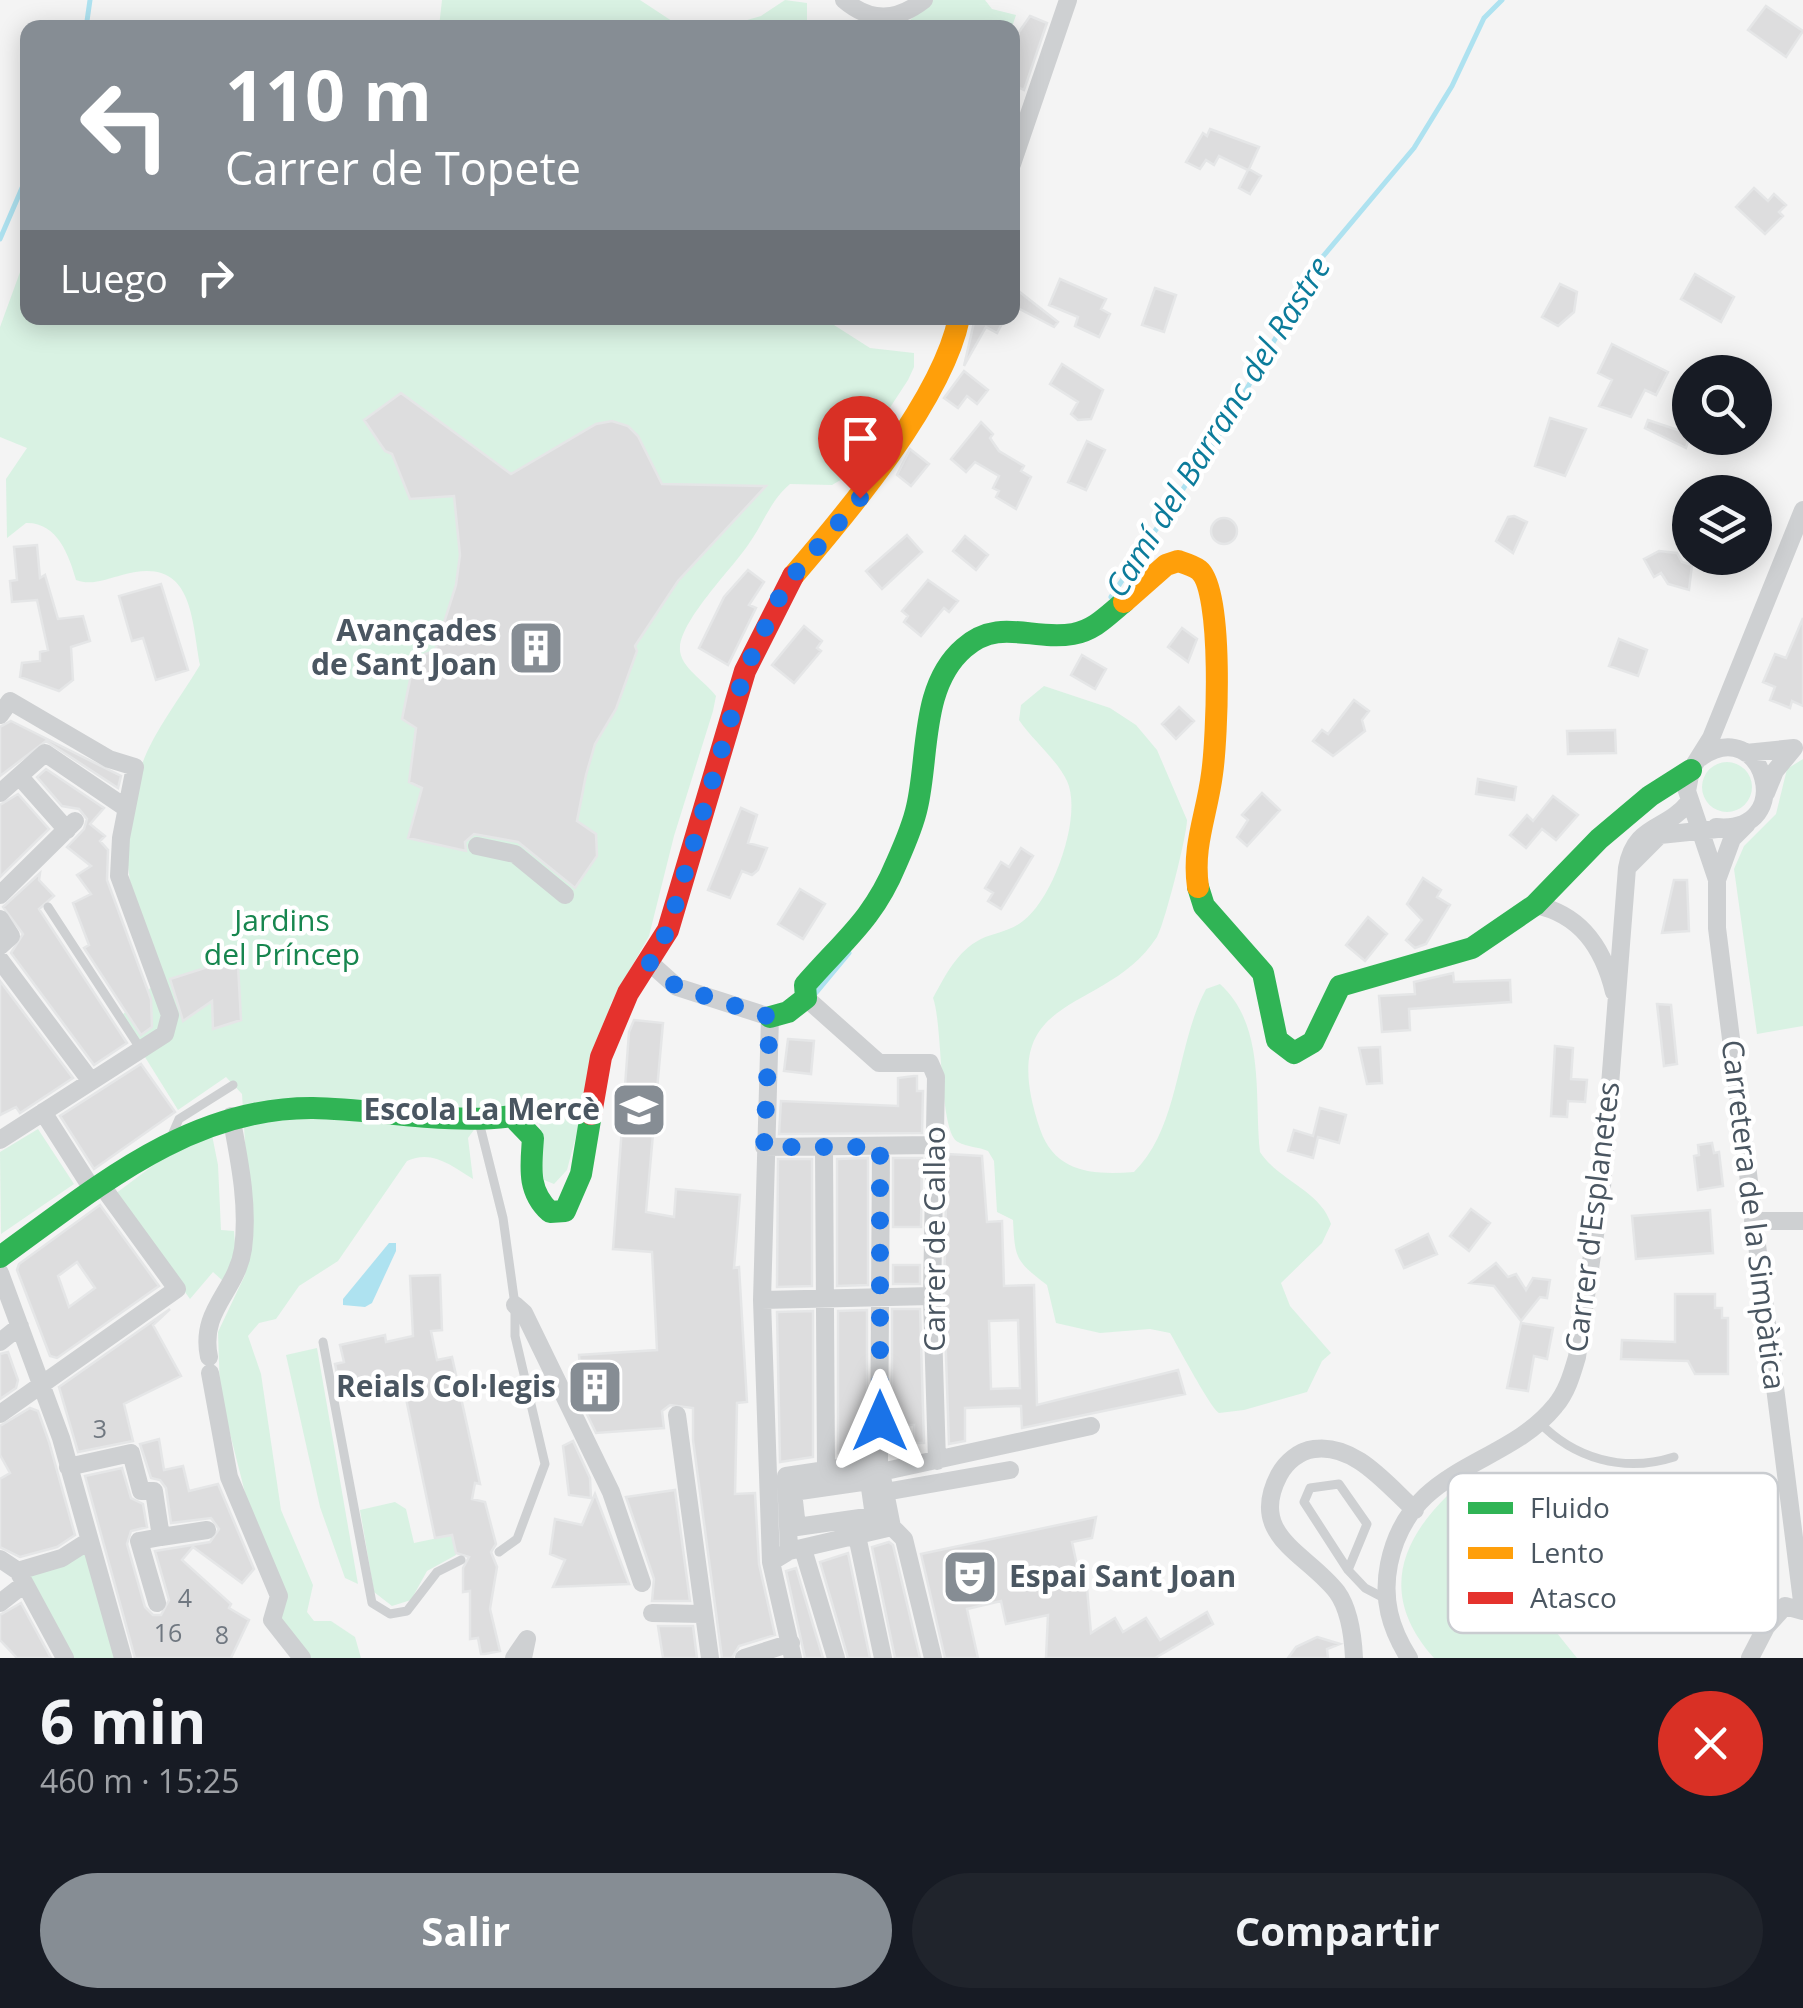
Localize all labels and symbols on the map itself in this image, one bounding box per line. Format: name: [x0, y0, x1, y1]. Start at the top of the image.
water label: Camí del Barranc del Rastre: [1094, 248, 1339, 605]
pin: [818, 396, 903, 499]
place label: Avançades de Sant Joan: [311, 609, 497, 684]
building icon: Avançades de Sant Joan: [506, 618, 566, 678]
park label: Jardins del Príncep: [204, 899, 360, 974]
street label: Carretera de la Simpàtica: [1713, 1037, 1796, 1392]
street label: Carrer d'Esplanetes: [1555, 1079, 1628, 1355]
school or university icon: Escola La Mercè: [609, 1080, 669, 1140]
place label: Escola La Mercè: [364, 1088, 600, 1129]
street label: Carrer de Callao: [913, 1126, 954, 1352]
building icon: Reials Col·legis: [565, 1357, 625, 1417]
place label: Reials Col·legis: [336, 1365, 556, 1406]
position arrow: [828, 1369, 932, 1473]
house number: 3: [93, 1411, 107, 1445]
legend: [1448, 1473, 1778, 1633]
text: Fluido: [1530, 1488, 1610, 1526]
text: Lento: [1530, 1533, 1604, 1571]
theatre icon: Espai Sant Joan: [940, 1547, 1000, 1607]
place label: Espai Sant Joan: [1009, 1555, 1236, 1596]
text: Atasco: [1530, 1578, 1617, 1616]
house number: 4: [178, 1580, 192, 1614]
house number: 16: [154, 1615, 182, 1649]
house number: 8: [215, 1617, 229, 1651]

